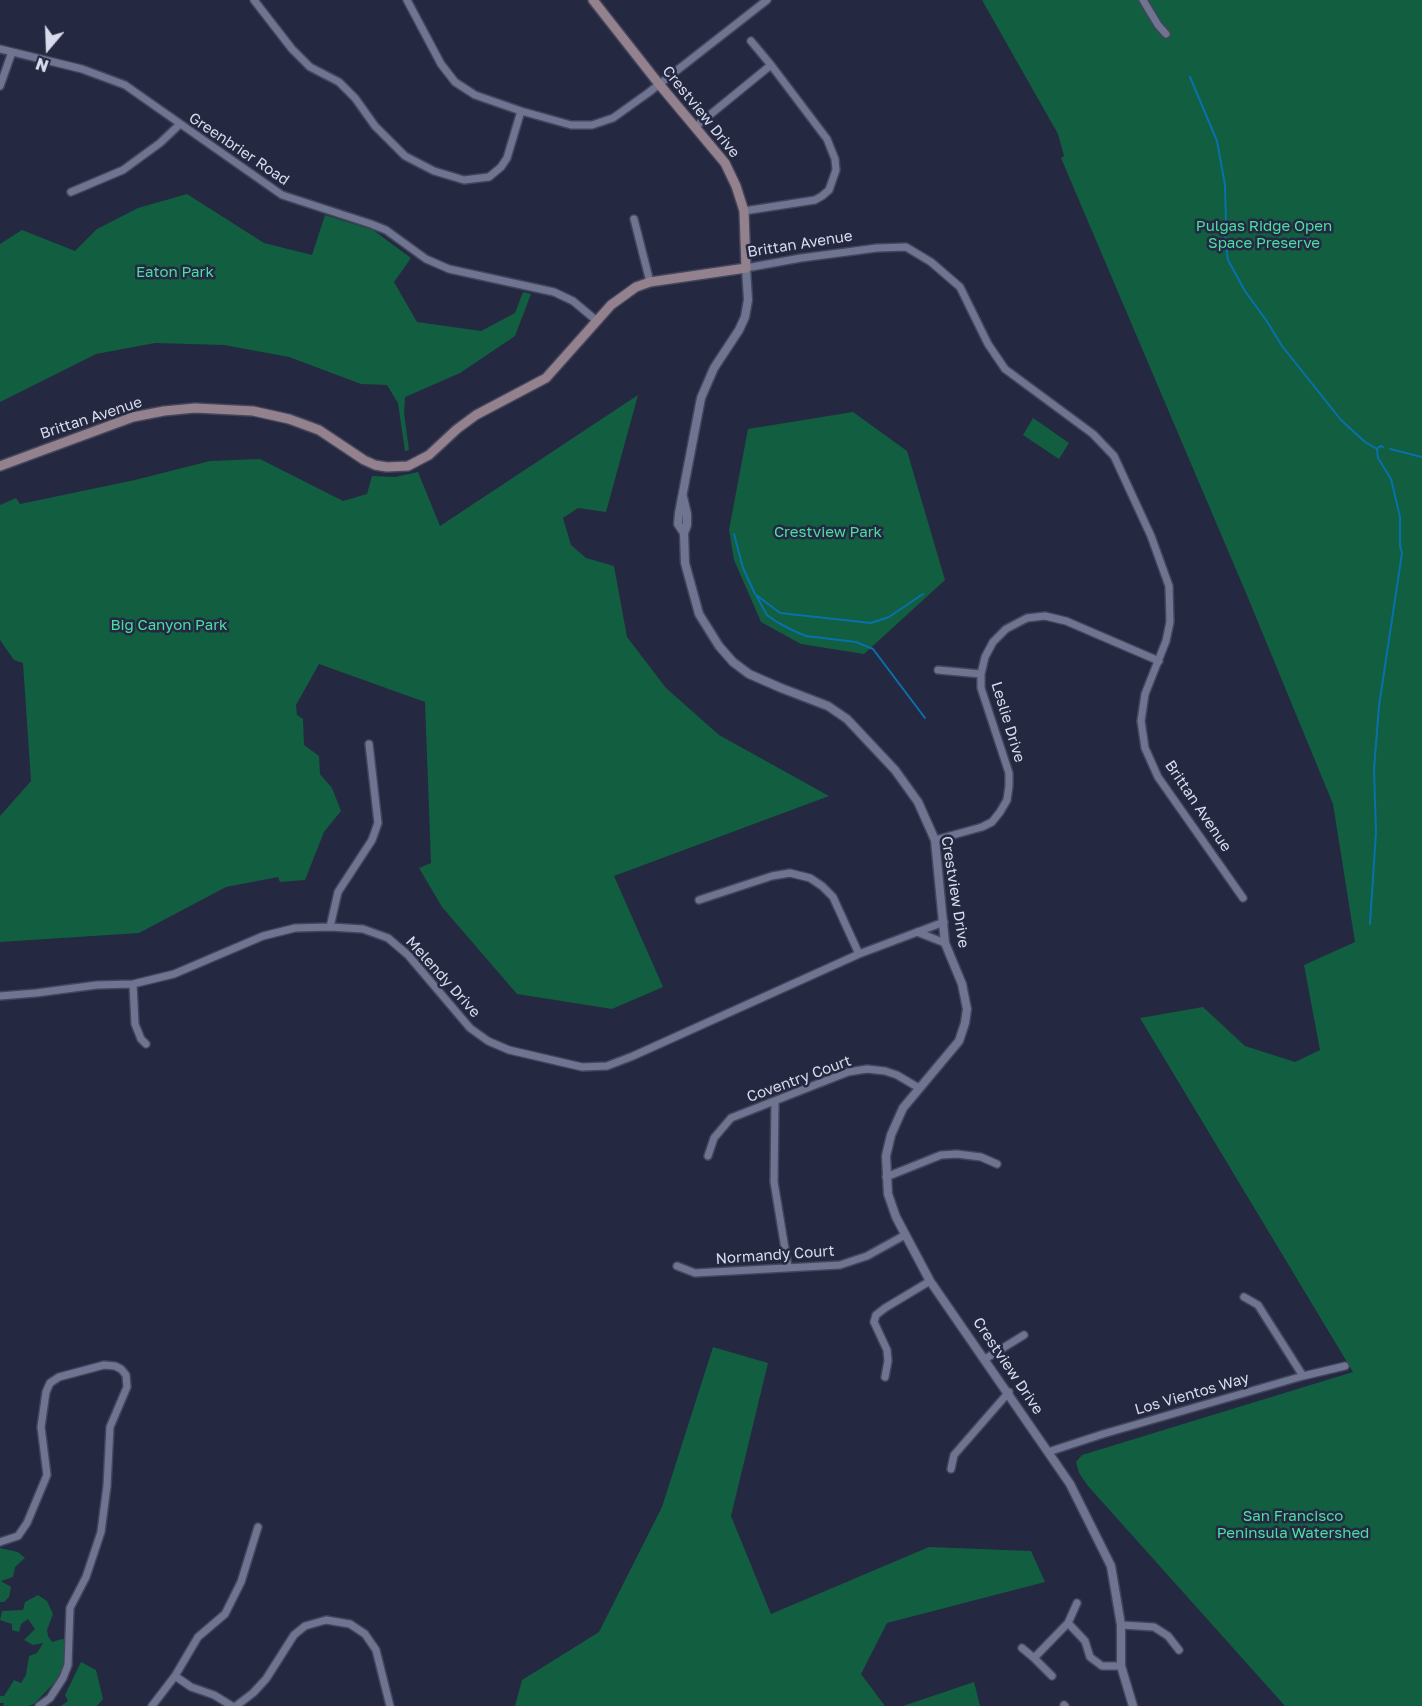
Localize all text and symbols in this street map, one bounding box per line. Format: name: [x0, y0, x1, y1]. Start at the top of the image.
north arrow: [18, 18, 78, 78]
text: N: [33, 54, 51, 76]
street label: Crestview Drive: [658, 62, 744, 162]
street label: Greenbrier Road: [185, 109, 293, 189]
park label: Pulgas Ridge Open Space Preserve: [1196, 217, 1332, 252]
street label: Brittan Avenue: [746, 227, 854, 261]
park label: Eaton Park: [136, 263, 214, 281]
street label: Brittan Avenue: [38, 393, 144, 443]
park label: Crestview Park: [774, 523, 882, 541]
park label: Big Canyon Park: [110, 616, 228, 634]
street label: Leslie Drive: [987, 679, 1029, 765]
street label: Brittan Avenue: [1161, 757, 1235, 855]
street label: Crestview Drive: [937, 835, 973, 949]
street label: Melendy Drive: [402, 933, 484, 1021]
street label: Coventry Court: [744, 1052, 854, 1106]
street label: Normandy Court: [715, 1242, 835, 1268]
street label: Crestview Drive: [969, 1314, 1047, 1418]
street label: Los Vientos Way: [1133, 1369, 1251, 1419]
park label: San Francisco Peninsula Watershed: [1217, 1507, 1369, 1542]

